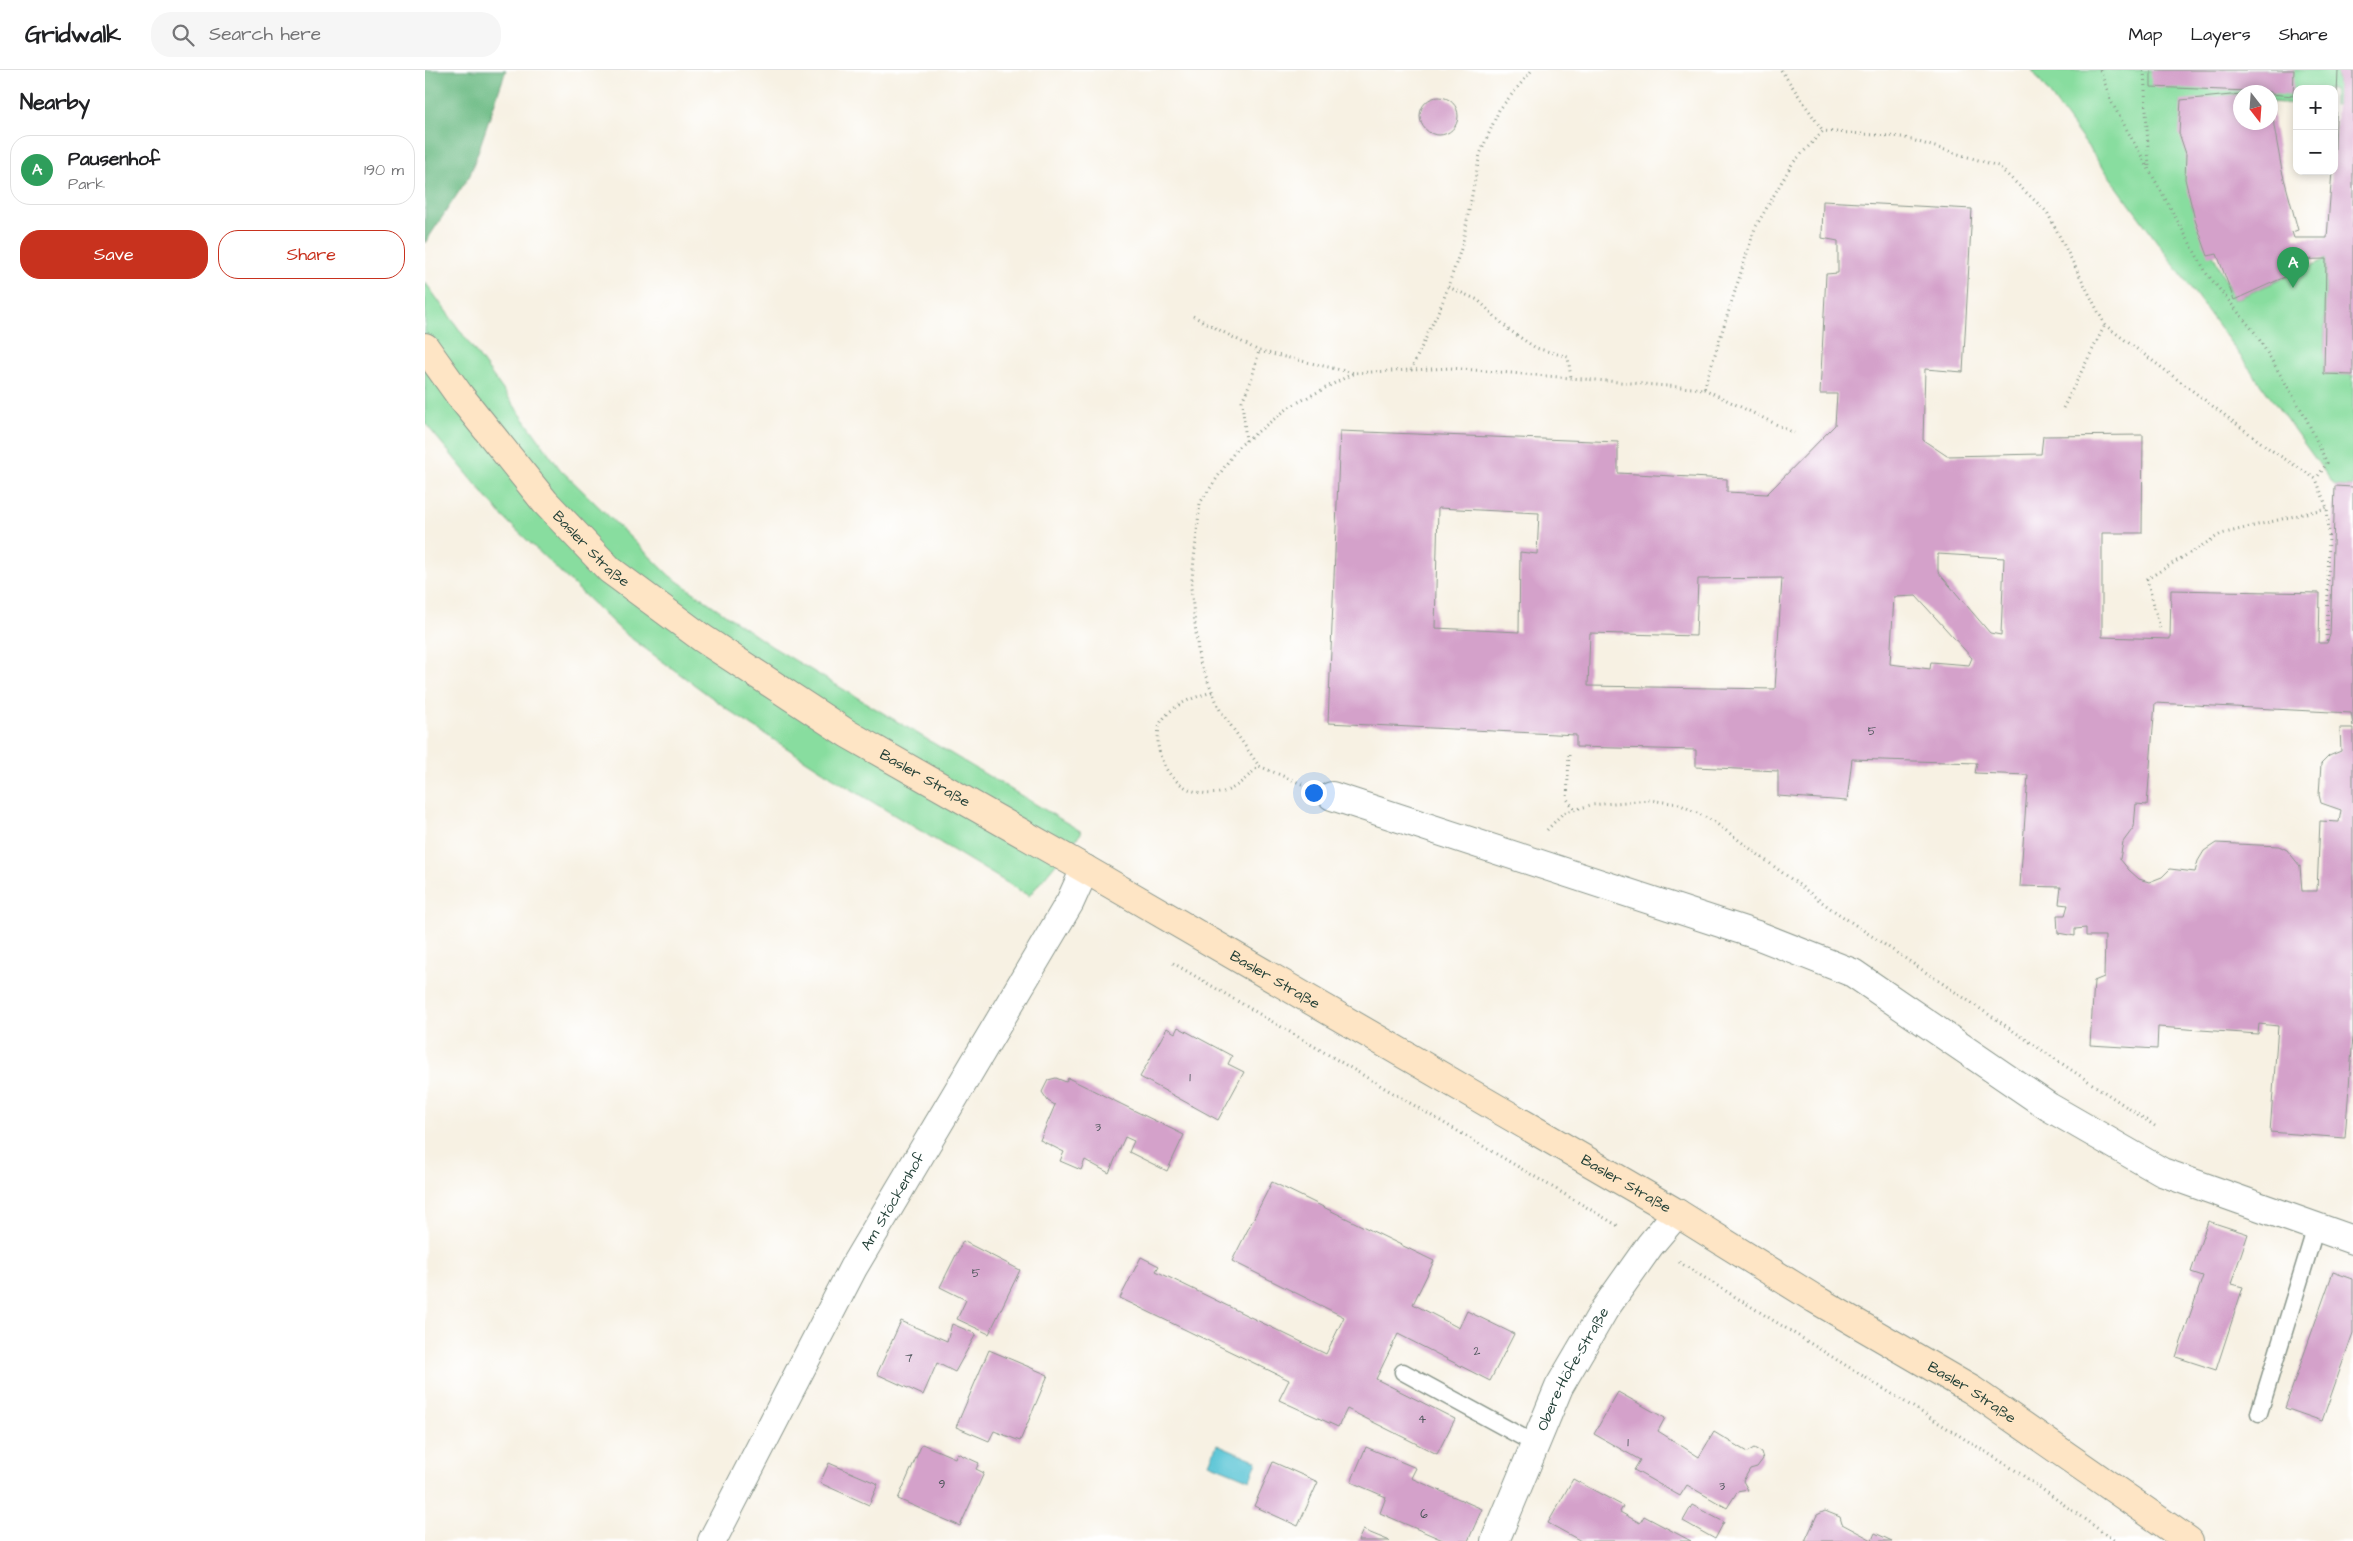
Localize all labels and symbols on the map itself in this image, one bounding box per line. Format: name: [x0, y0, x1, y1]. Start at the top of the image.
north arrow: [2233, 85, 2278, 130]
pin: A: [2277, 247, 2309, 288]
street label: Basler Straße: [548, 506, 634, 592]
house number: 5: [1868, 723, 1877, 740]
street label: Basler Straße: [876, 744, 974, 812]
your location: [1301, 780, 1327, 806]
street label: Basler Straße: [1226, 945, 1324, 1014]
house number: 1: [1189, 1069, 1191, 1086]
house number: 3: [1095, 1119, 1101, 1136]
street label: Am Stöckenhof: [855, 1148, 930, 1254]
street label: Basler Straße: [1577, 1149, 1675, 1218]
house number: 5: [972, 1265, 981, 1282]
street label: Obere-Höfe-Straße: [1531, 1303, 1614, 1434]
house number: 2: [1474, 1343, 1481, 1360]
house number: 7: [905, 1350, 913, 1367]
street label: Basler Straße: [1924, 1356, 2020, 1428]
house number: 4: [1418, 1411, 1426, 1428]
house number: 1: [1627, 1434, 1629, 1451]
house number: 9: [939, 1476, 946, 1493]
house number: 3: [1719, 1478, 1725, 1495]
house number: 6: [1420, 1506, 1428, 1523]

